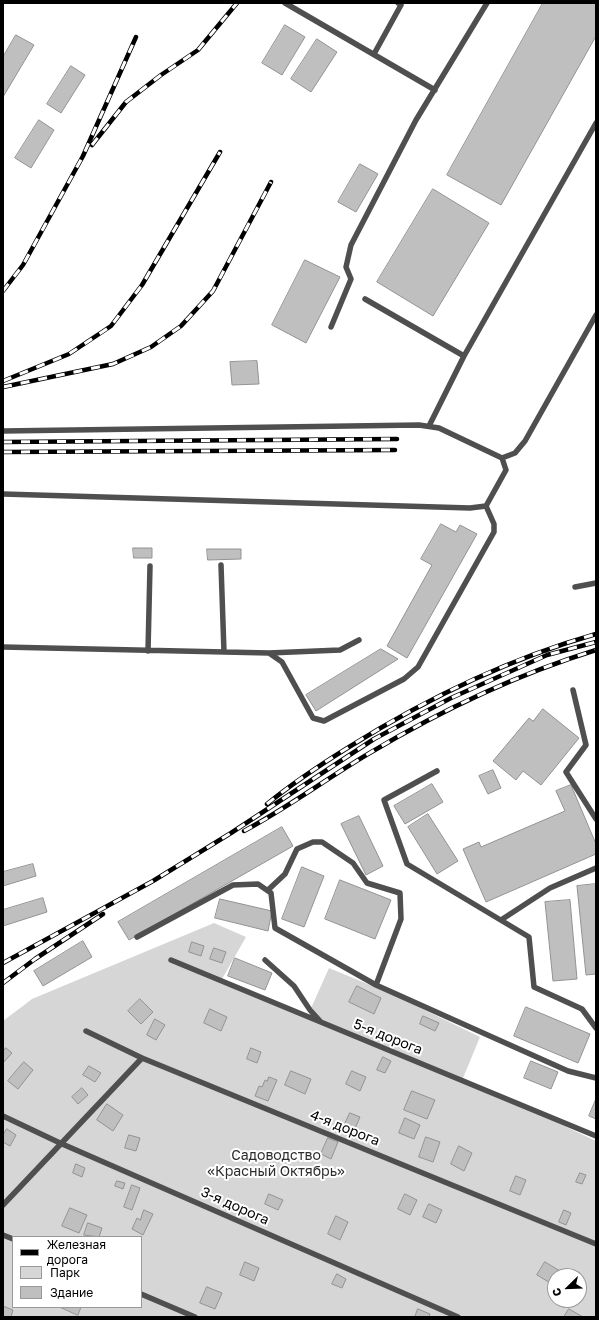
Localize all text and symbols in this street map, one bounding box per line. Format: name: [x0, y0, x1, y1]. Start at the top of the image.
street label: 5-я дорога: [351, 1016, 425, 1058]
street label: 4-я дорога: [308, 1106, 382, 1150]
park label: Садоводство «Красный Октябрь»: [207, 1148, 345, 1180]
street label: 3-я дорога: [198, 1183, 272, 1229]
legend: [12, 1236, 142, 1308]
text: Железная дорога: [47, 1237, 106, 1267]
text: Парк: [50, 1265, 80, 1280]
north arrow: [547, 1268, 587, 1308]
text: Здание: [50, 1285, 93, 1300]
text: С: [549, 1286, 564, 1299]

